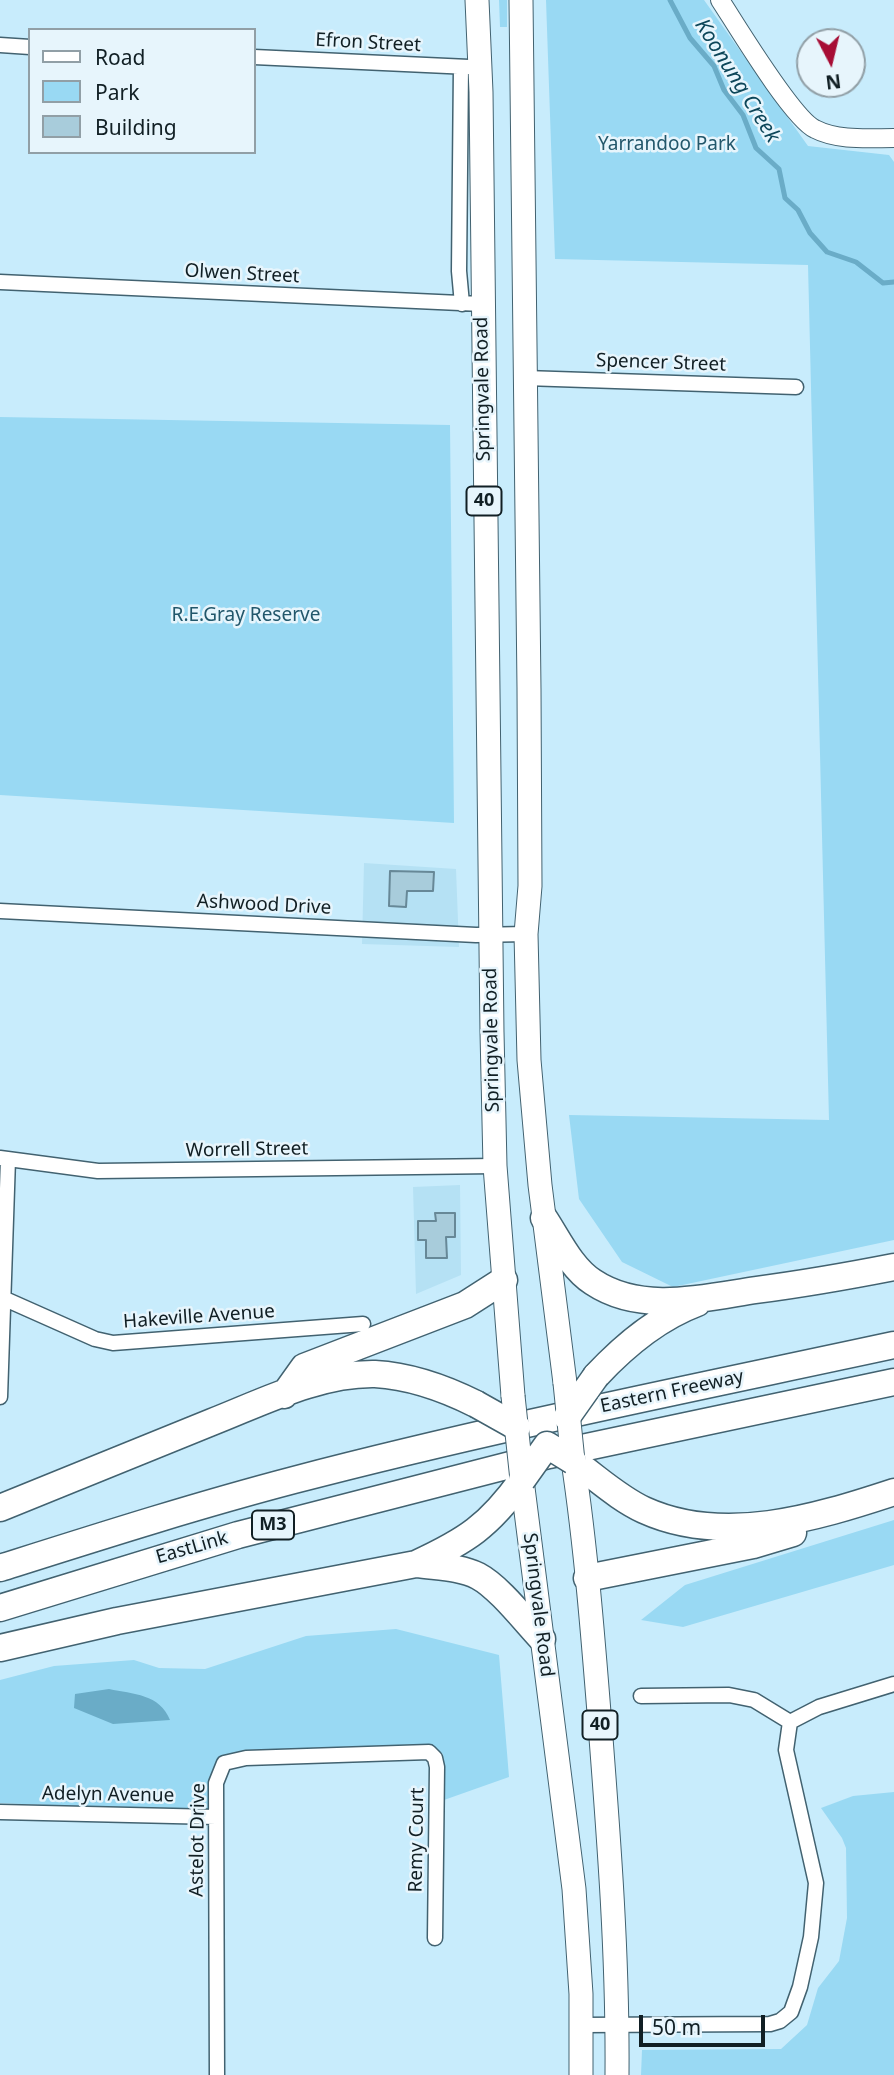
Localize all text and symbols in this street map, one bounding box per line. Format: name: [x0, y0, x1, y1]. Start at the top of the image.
water label: Koonung Creek: [689, 14, 785, 148]
legend: [28, 28, 256, 154]
north arrow: [796, 28, 866, 98]
street label: Efron Street: [315, 29, 421, 57]
text: Road: [95, 43, 145, 71]
text: N: [824, 68, 843, 96]
text: Park: [95, 78, 139, 106]
text: Building: [95, 113, 177, 141]
park label: Yarrandoo Park: [598, 134, 736, 156]
street label: Olwen Street: [184, 260, 300, 288]
street label: Springvale Road: [470, 316, 496, 462]
street label: Spencer Street: [596, 349, 726, 377]
road number: 40: [466, 486, 502, 516]
park label: R.E.Gray Reserve: [172, 605, 320, 627]
street label: Ashwood Drive: [196, 890, 332, 920]
street label: Springvale Road: [479, 967, 505, 1113]
street label: Worrell Street: [186, 1138, 308, 1162]
street label: Hakeville Avenue: [122, 1300, 276, 1334]
street label: Eastern Freeway: [598, 1366, 746, 1418]
road number: M3: [252, 1510, 294, 1540]
street label: EastLink: [153, 1527, 231, 1569]
street label: Springvale Road: [518, 1532, 558, 1678]
road number: 40: [582, 1710, 618, 1740]
street label: Adelyn Avenue: [42, 1782, 174, 1808]
street label: Astelot Drive: [186, 1783, 210, 1897]
street label: Remy Court: [405, 1787, 429, 1893]
scale bar: [642, 2002, 768, 2046]
text: 50 m: [652, 2013, 701, 2041]

